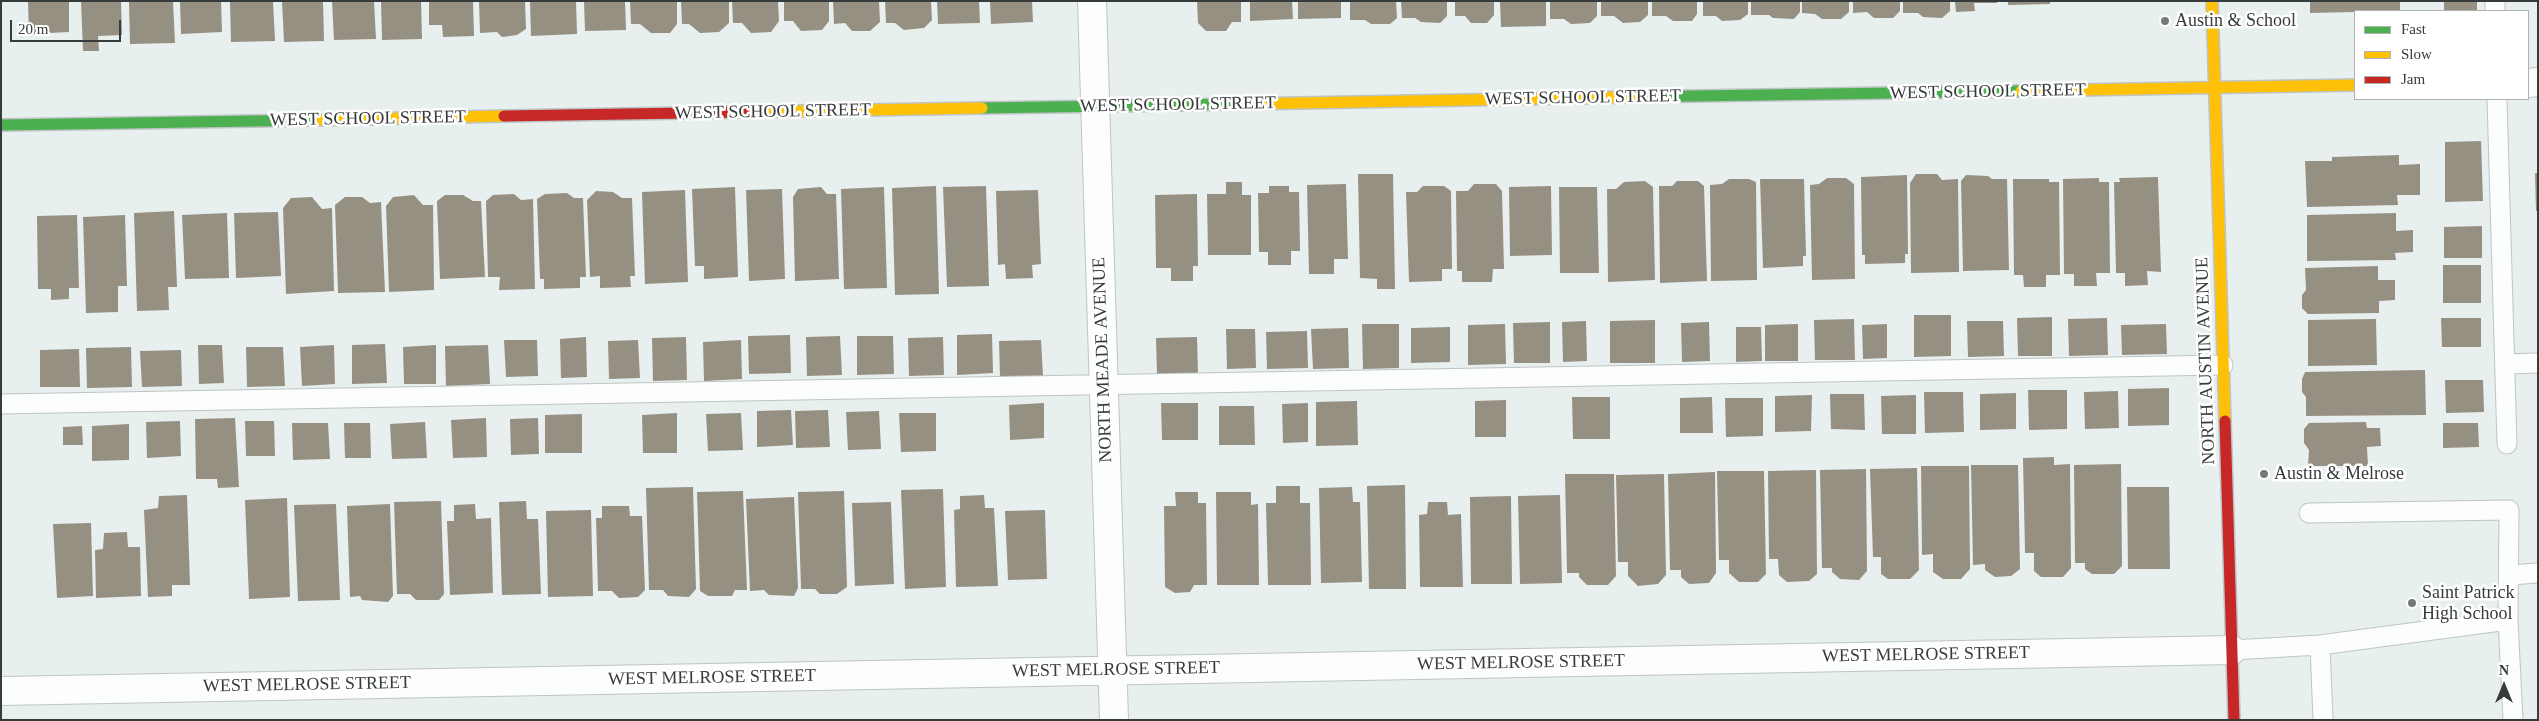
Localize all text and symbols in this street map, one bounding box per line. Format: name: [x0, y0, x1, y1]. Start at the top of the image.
scale bar: [12, 10, 124, 42]
place label: Austin & School: [2175, 10, 2296, 32]
legend: [2354, 10, 2529, 100]
marker: Austin & School: [2159, 15, 2171, 27]
text: 20 m: [18, 21, 48, 37]
text: Fast: [2401, 21, 2426, 37]
text: Slow: [2401, 46, 2432, 62]
text: Jam: [2401, 71, 2425, 87]
street label: WEST SCHOOL STREET: [1890, 79, 2086, 105]
street label: WEST SCHOOL STREET: [1485, 85, 1681, 111]
street label: WEST SCHOOL STREET: [1080, 92, 1276, 118]
street label: WEST SCHOOL STREET: [675, 99, 871, 125]
street label: WEST SCHOOL STREET: [270, 106, 466, 132]
street label: NORTH MEADE AVENUE: [1089, 257, 1117, 463]
street label: NORTH AUSTIN AVENUE: [2192, 257, 2220, 465]
place label: Austin & Melrose: [2274, 463, 2404, 485]
marker: Austin & Melrose: [2258, 468, 2270, 480]
place label: Saint Patrick High School: [2422, 582, 2514, 624]
marker: Saint Patrick High School: [2406, 597, 2418, 609]
street label: WEST MELROSE STREET: [1822, 642, 2030, 668]
street label: WEST MELROSE STREET: [1417, 650, 1625, 676]
street label: WEST MELROSE STREET: [1012, 657, 1220, 683]
north arrow: [2479, 661, 2529, 711]
text: N: [2499, 663, 2509, 678]
street label: WEST MELROSE STREET: [608, 665, 816, 691]
street label: WEST MELROSE STREET: [203, 672, 411, 698]

